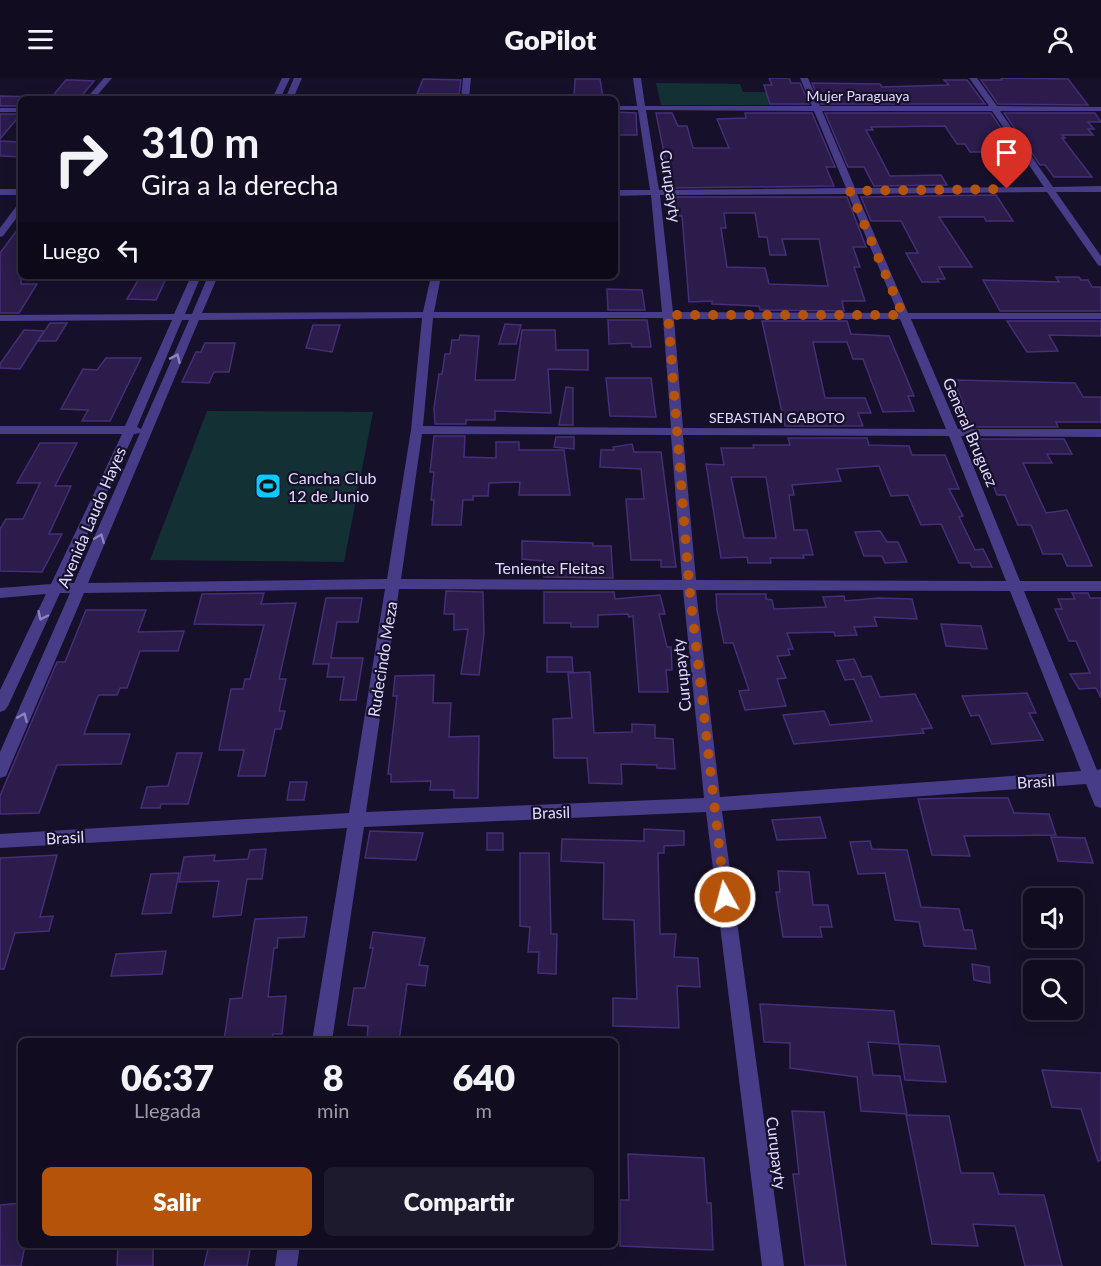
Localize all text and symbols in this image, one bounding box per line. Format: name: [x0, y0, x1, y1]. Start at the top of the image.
icon: menu: [24, 23, 57, 56]
text: GoPilot: [505, 23, 596, 56]
icon: person: [1044, 23, 1077, 56]
street label: Mujer Paraguaya: [807, 87, 909, 104]
text: 310 m: [141, 117, 259, 167]
icon: right: [42, 120, 120, 198]
pin: [981, 127, 1032, 189]
icon: arrive: [990, 136, 1023, 169]
street label: Curupayty: [656, 148, 686, 224]
text: Gira a la derecha: [141, 168, 338, 201]
icon: left: [112, 234, 145, 267]
text: Luego: [42, 237, 100, 264]
one-way arrow: [169, 354, 181, 365]
street label: General Bruguez: [939, 375, 1003, 489]
street label: SEBASTIAN GABOTO: [709, 409, 845, 426]
street label: Avenida Laudo Hayes: [53, 444, 129, 590]
place label: Cancha Club 12 de Junio: [288, 468, 377, 505]
sports icon: Cancha Club 12 de Junio: [253, 471, 283, 501]
one-way arrow: [93, 533, 105, 544]
street label: Teniente Fleitas: [495, 558, 605, 577]
street label: Rudecindo Meza: [363, 600, 401, 718]
one-way arrow: [37, 610, 49, 621]
street label: Curupayty: [668, 637, 694, 712]
one-way arrow: [16, 713, 28, 724]
street label: Brasil: [1016, 770, 1056, 792]
street label: Brasil: [531, 802, 571, 822]
street label: Brasil: [45, 827, 85, 847]
position arrow: [693, 865, 757, 929]
map controls: [1023, 888, 1083, 1020]
button: sound: [1023, 888, 1083, 948]
button: search: [1023, 960, 1083, 1020]
text: 06:37: [121, 1055, 214, 1099]
text: 8: [323, 1055, 344, 1099]
text: 640: [452, 1055, 515, 1099]
text: Llegada: [134, 1098, 201, 1122]
text: min: [317, 1098, 349, 1122]
text: m: [475, 1098, 492, 1122]
street label: Curupayty: [763, 1116, 791, 1191]
button: Salir: [42, 1167, 312, 1236]
button: Compartir: [324, 1167, 594, 1236]

